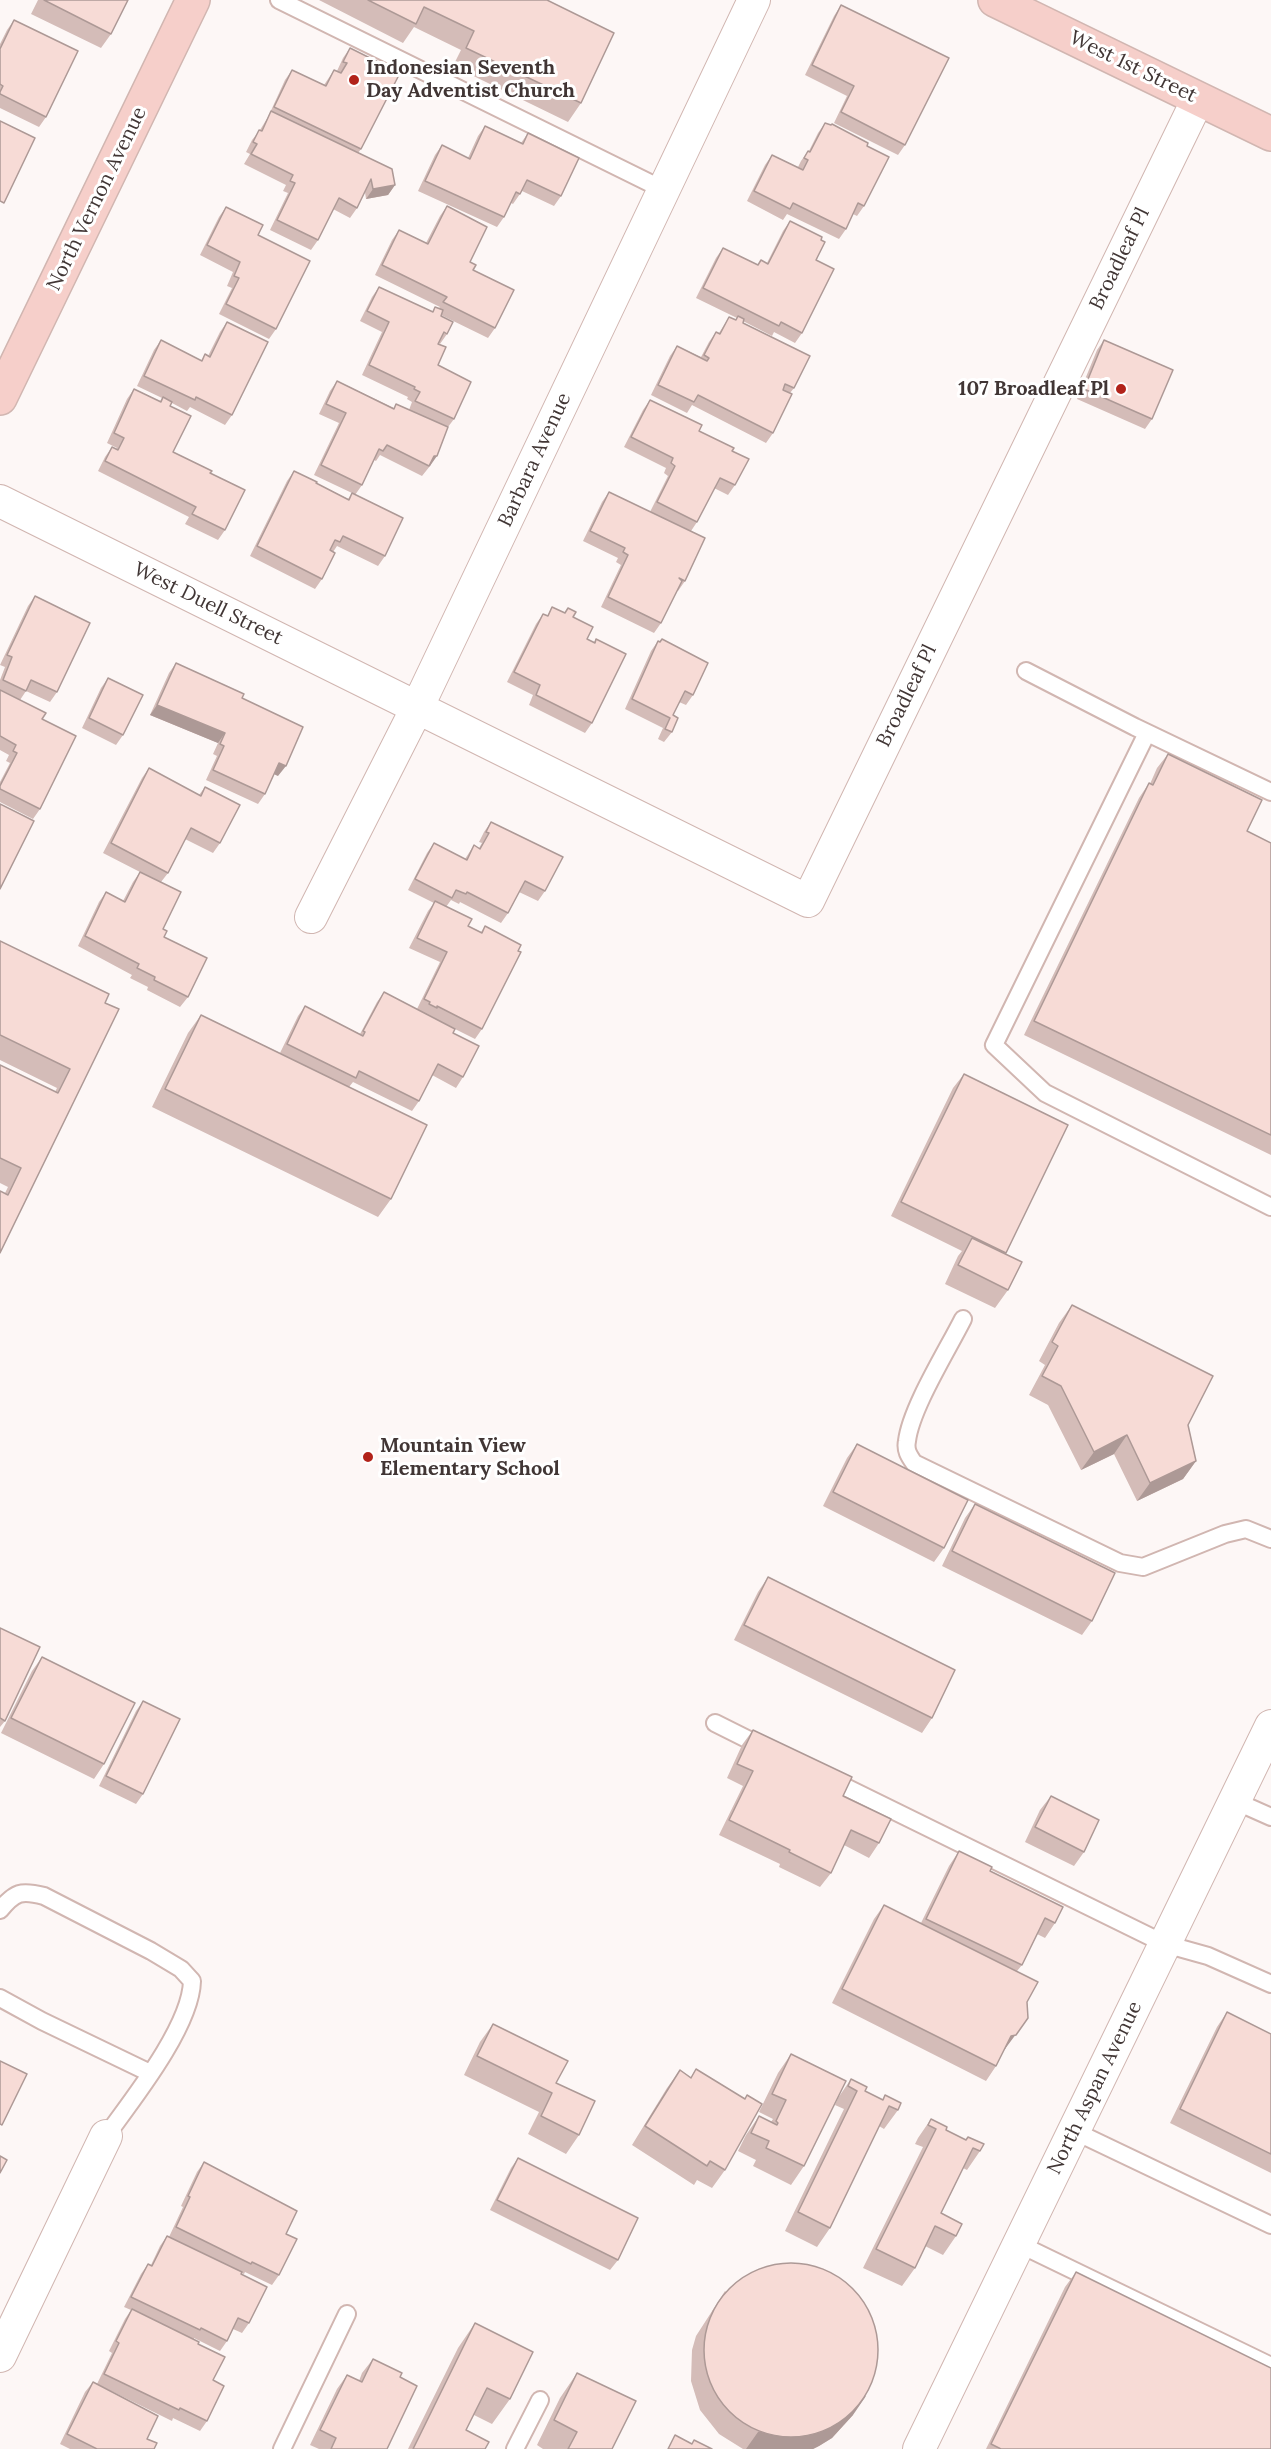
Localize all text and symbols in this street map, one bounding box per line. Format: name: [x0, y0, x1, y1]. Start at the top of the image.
street label: West 1st Street: [1066, 26, 1200, 108]
place label: Indonesian Seventh Day Adventist Church: [366, 56, 575, 103]
marker: Indonesian Seventh Day Adventist Church: [347, 73, 361, 87]
street label: North Vernon Avenue: [42, 103, 152, 295]
street label: Broadleaf Pl: [1085, 204, 1155, 314]
place label: 107 Broadleaf Pl: [958, 377, 1109, 401]
marker: 107 Broadleaf Pl: [1114, 382, 1128, 396]
street label: Barbara Avenue: [493, 389, 577, 531]
street label: West Duell Street: [130, 558, 286, 650]
street label: Broadleaf Pl: [872, 641, 942, 751]
place label: Mountain View Elementary School: [380, 1434, 560, 1481]
marker: Mountain View Elementary School: [361, 1450, 375, 1464]
street label: North Aspan Avenue: [1043, 1997, 1147, 2179]

